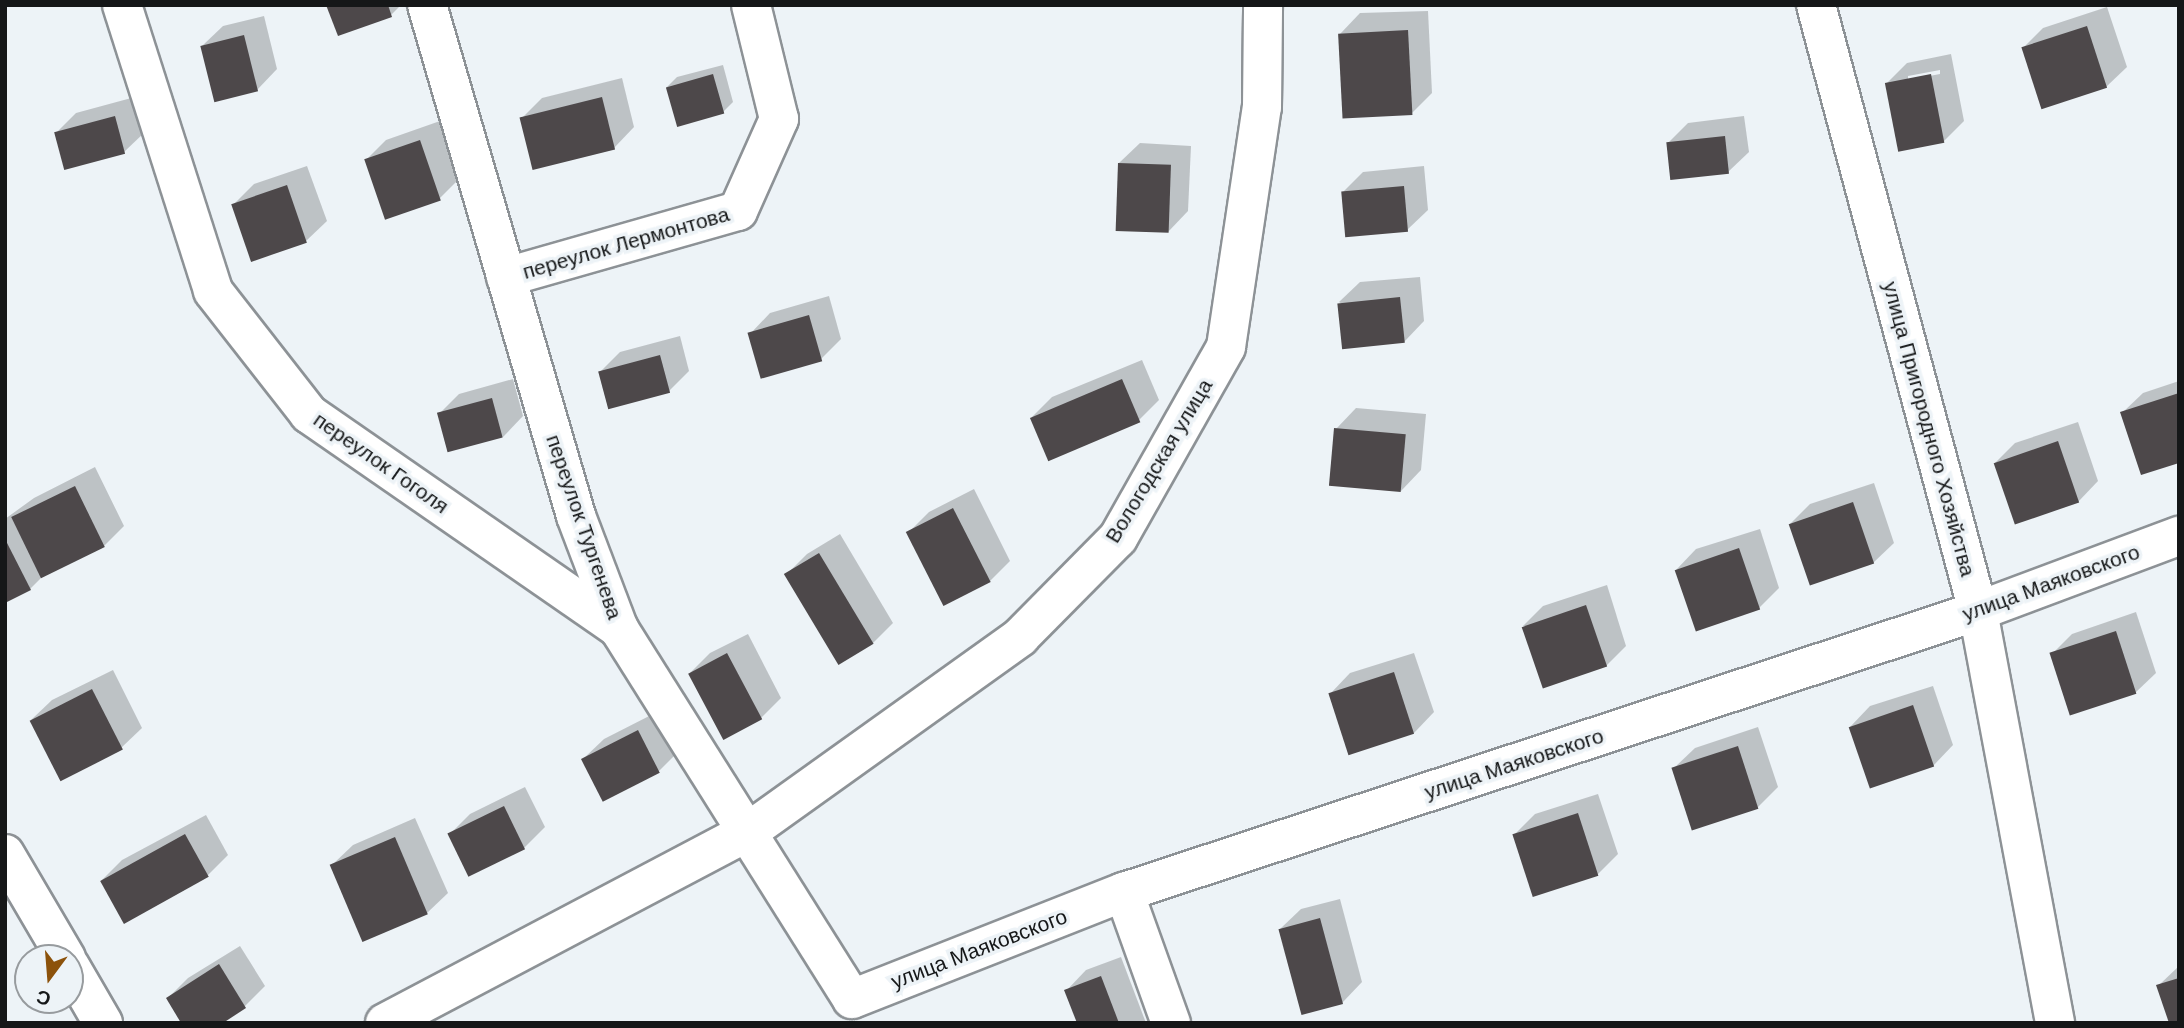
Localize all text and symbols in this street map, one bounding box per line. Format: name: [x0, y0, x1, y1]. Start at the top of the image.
street label: переулок Лермонтова: [520, 201, 732, 285]
street label: улица Пригородного Хозяйства: [1877, 279, 1981, 579]
street label: Вологодская улица: [1100, 375, 1218, 547]
street label: переулок Гоголя: [309, 407, 453, 519]
street label: переулок Тургенева: [541, 431, 627, 623]
street label: улица Маяковского: [1959, 539, 2143, 627]
street label: улица Маяковского: [1421, 723, 1607, 805]
street label: улица Маяковского: [887, 904, 1071, 994]
north arrow: [14, 944, 84, 1014]
text: С: [34, 984, 54, 1012]

